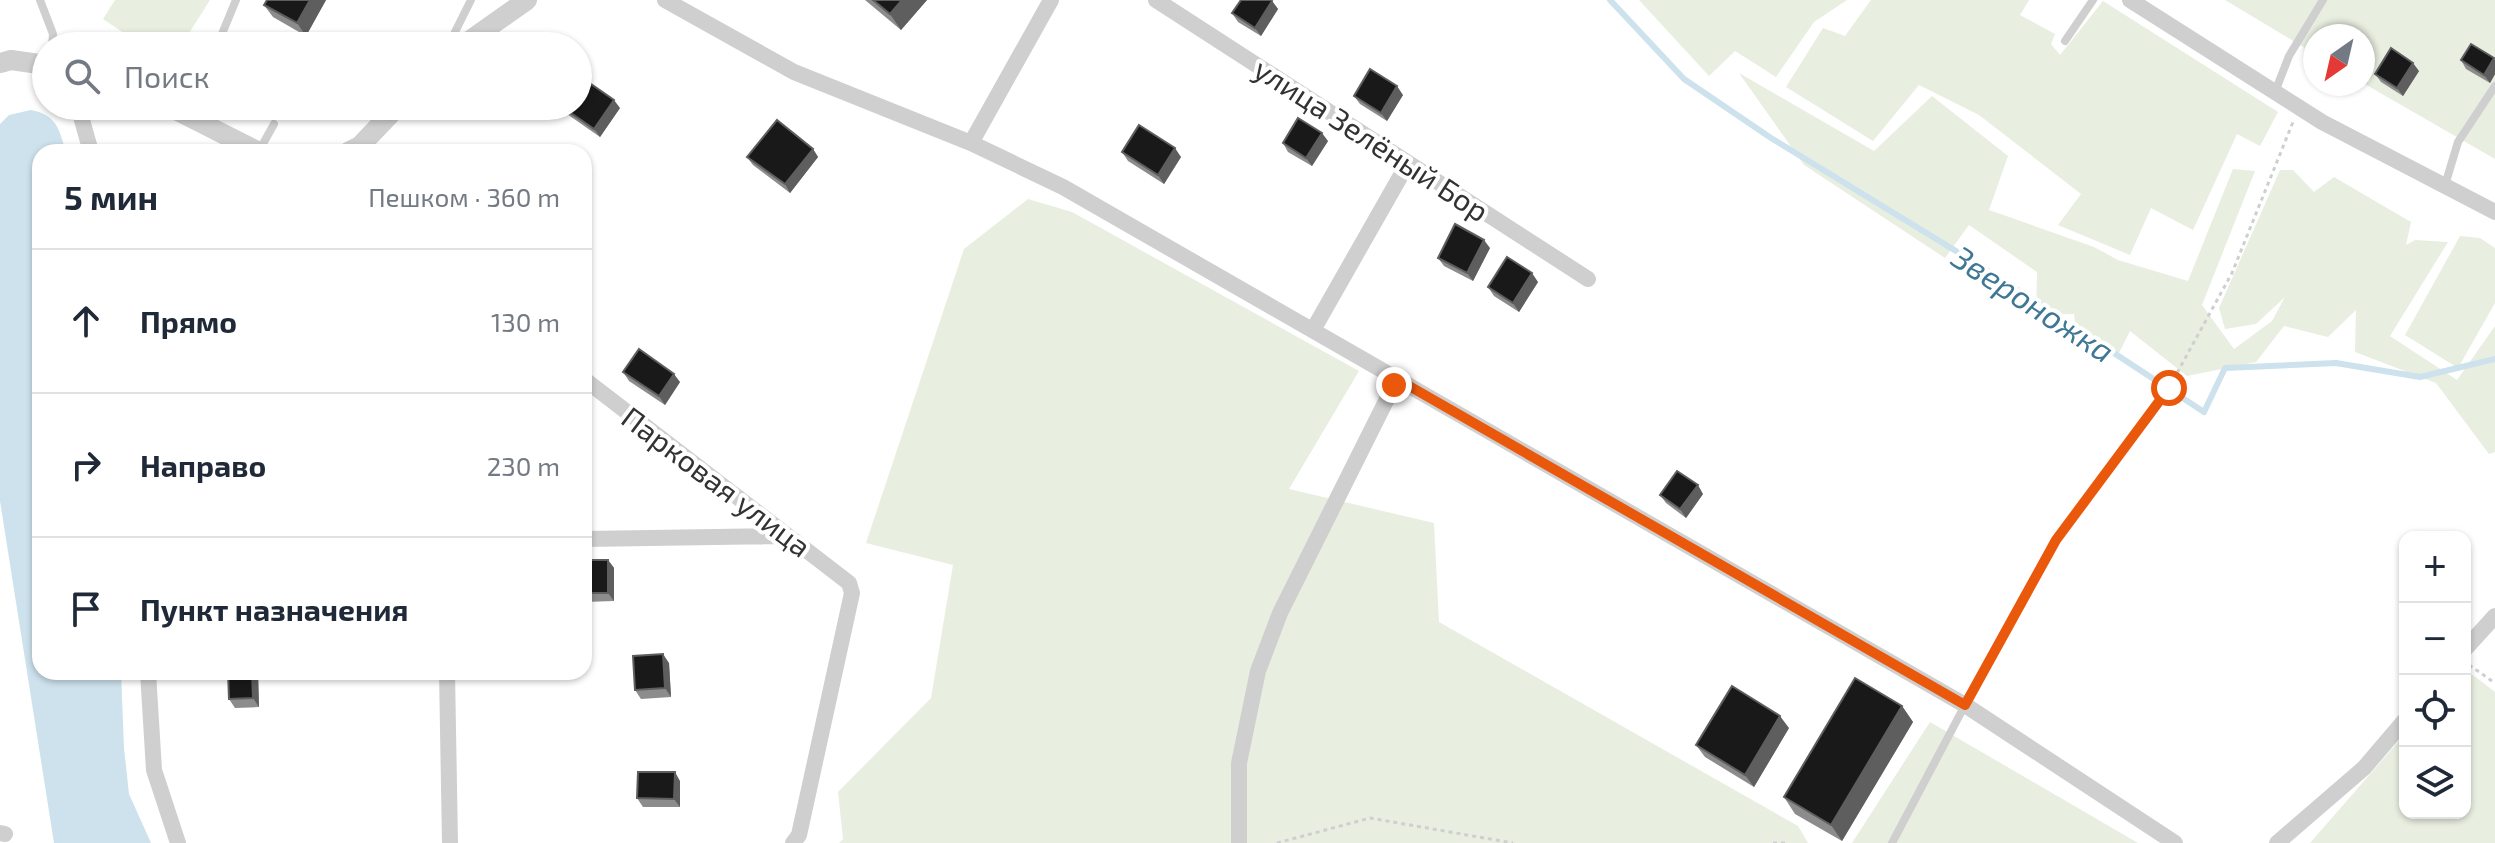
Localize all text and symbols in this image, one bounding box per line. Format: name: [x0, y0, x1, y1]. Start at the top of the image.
north arrow: [2303, 24, 2375, 96]
search box: [32, 32, 592, 120]
street label: улица Зелёный Бор: [1247, 50, 1496, 229]
icon: search: [60, 54, 104, 98]
text: Поиск: [124, 58, 210, 94]
text: 5 мин: [64, 176, 158, 217]
text: Пешком · 360 m: [368, 181, 560, 212]
water label: Звероножка: [1945, 236, 2122, 369]
icon: ahead: [64, 299, 108, 343]
text: Прямо: [140, 303, 237, 339]
text: 130 m: [491, 306, 560, 337]
route end: [1376, 367, 1412, 403]
route start: [2151, 370, 2187, 406]
street label: Парковая улица: [615, 398, 819, 565]
icon: right: [64, 443, 108, 487]
text: Направо: [140, 447, 266, 483]
text: 230 m: [487, 450, 560, 481]
map controls: [2399, 531, 2471, 819]
button: +: [2399, 531, 2471, 603]
icon: arrive: [64, 587, 108, 631]
text: Пункт назначения: [140, 591, 408, 627]
button: −: [2399, 603, 2471, 675]
button: locate: [2399, 675, 2471, 747]
button: layers: [2399, 747, 2471, 819]

